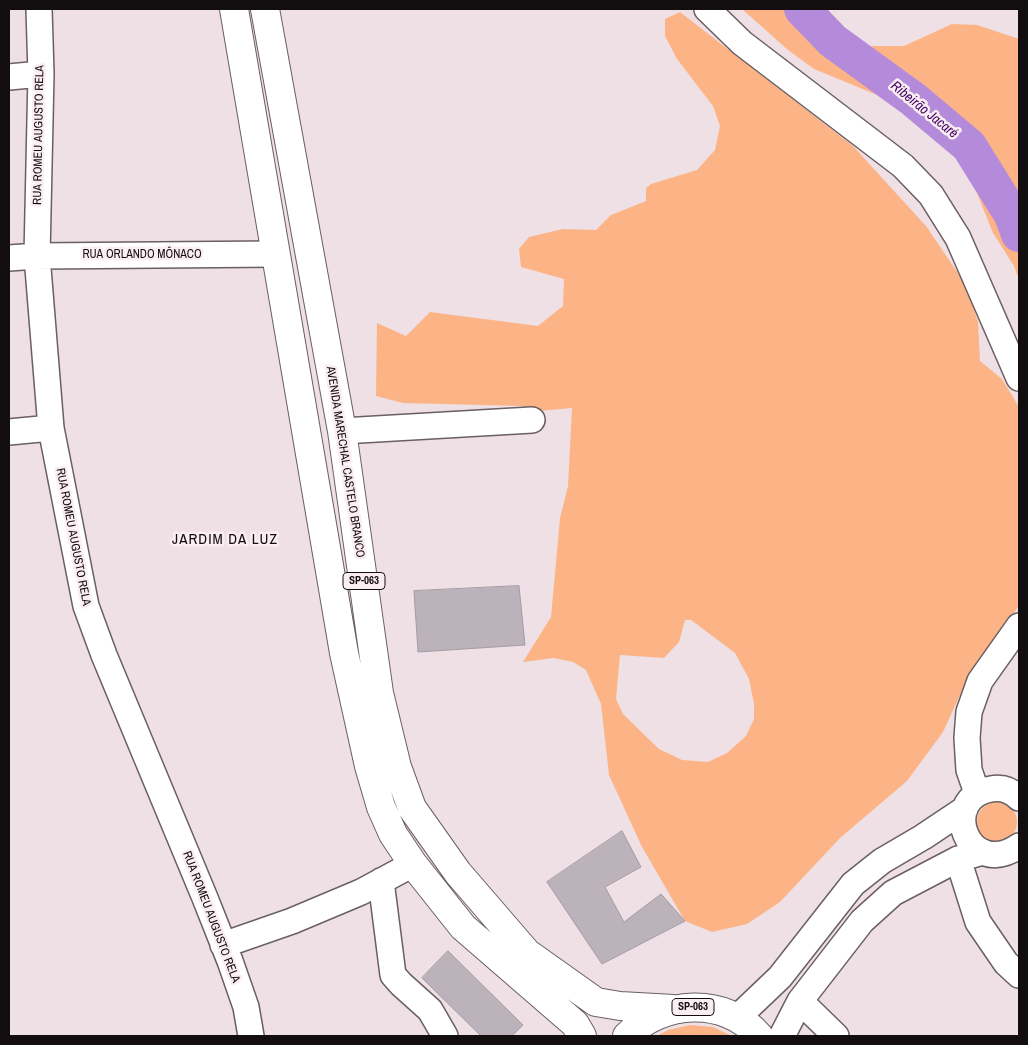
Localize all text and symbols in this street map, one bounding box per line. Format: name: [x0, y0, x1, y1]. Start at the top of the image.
street label: RUA ROMEU AUGUSTO RELA: [31, 65, 47, 205]
water label: Ribeirão Jacaré: [887, 78, 961, 142]
street label: RUA ORLANDO MÔNACO: [82, 248, 202, 262]
street label: AVENIDA MARECHAL CASTELO BRANCO: [323, 365, 367, 559]
street label: RUA ROMEU AUGUSTO RELA: [53, 467, 93, 607]
district label: JARDIM DA LUZ: [170, 531, 280, 549]
road number: SP-063: [343, 572, 385, 590]
street label: RUA ROMEU AUGUSTO RELA: [179, 849, 243, 985]
road number: SP-063: [672, 999, 714, 1016]

